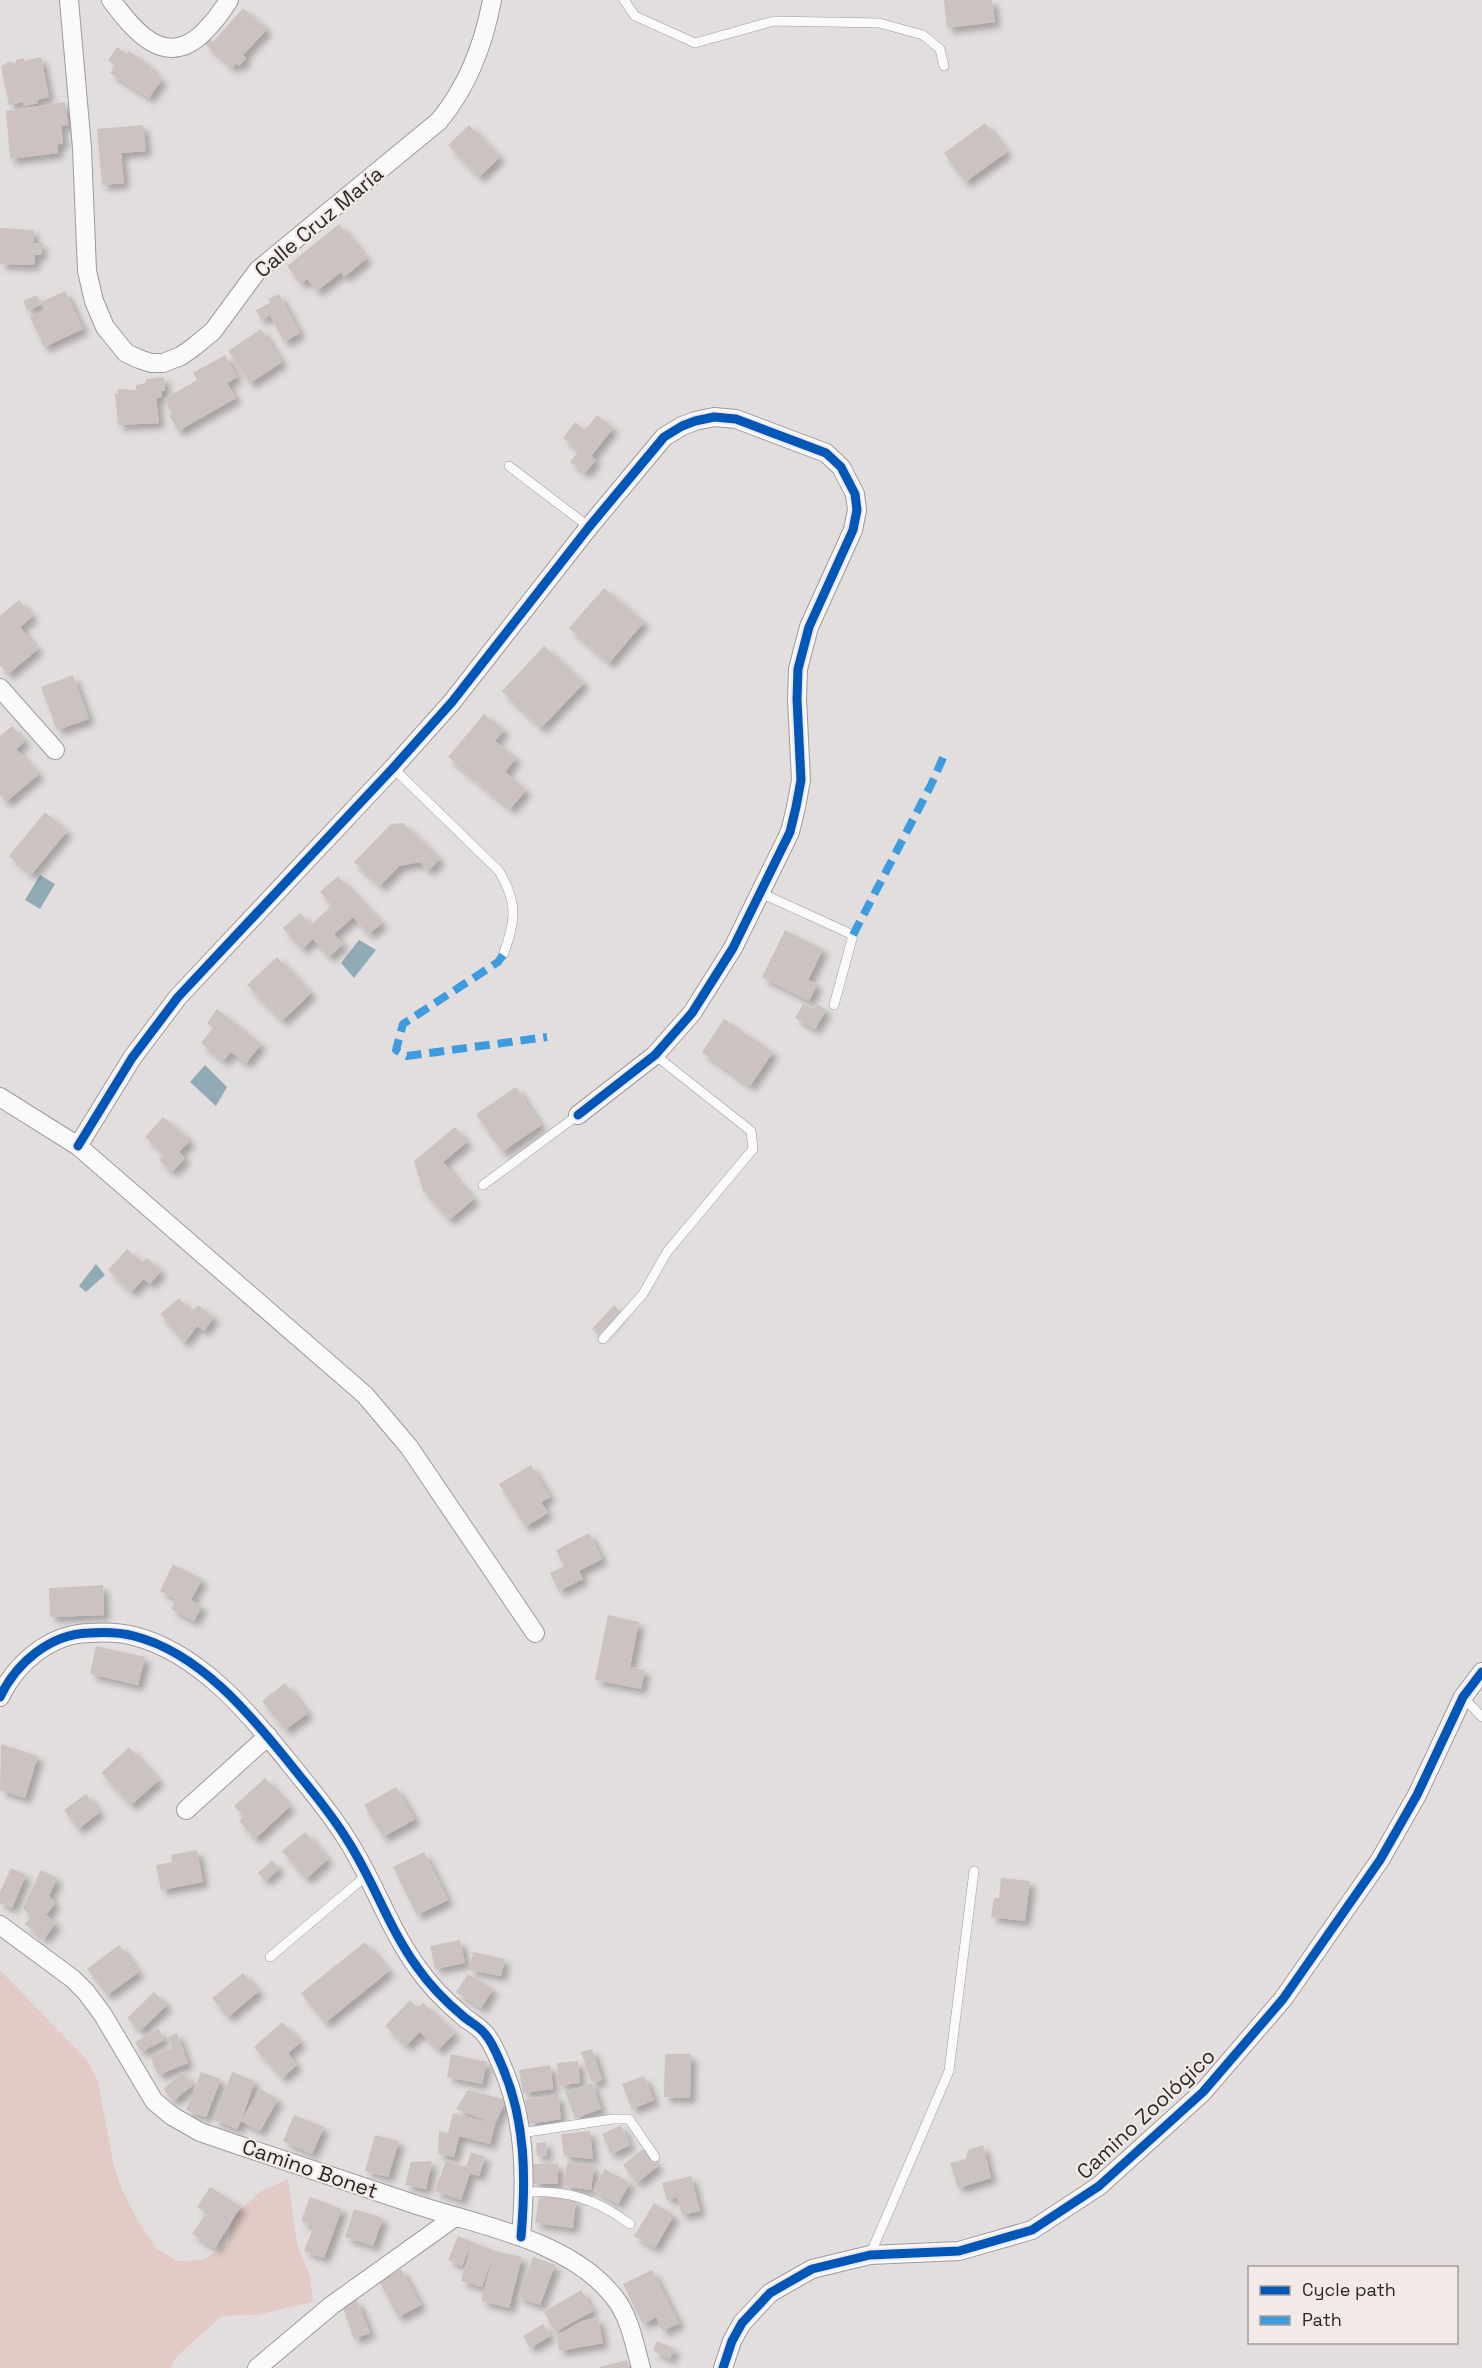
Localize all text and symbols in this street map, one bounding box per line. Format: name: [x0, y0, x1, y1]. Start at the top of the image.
street label: Calle Cruz María: [249, 160, 389, 283]
street label: Camino Zoológico: [1071, 2042, 1221, 2185]
street label: Camino Bonet: [239, 2133, 381, 2204]
legend: [1248, 2266, 1458, 2344]
text: Cycle path: [1302, 2278, 1396, 2301]
text: Path: [1302, 2308, 1342, 2331]

